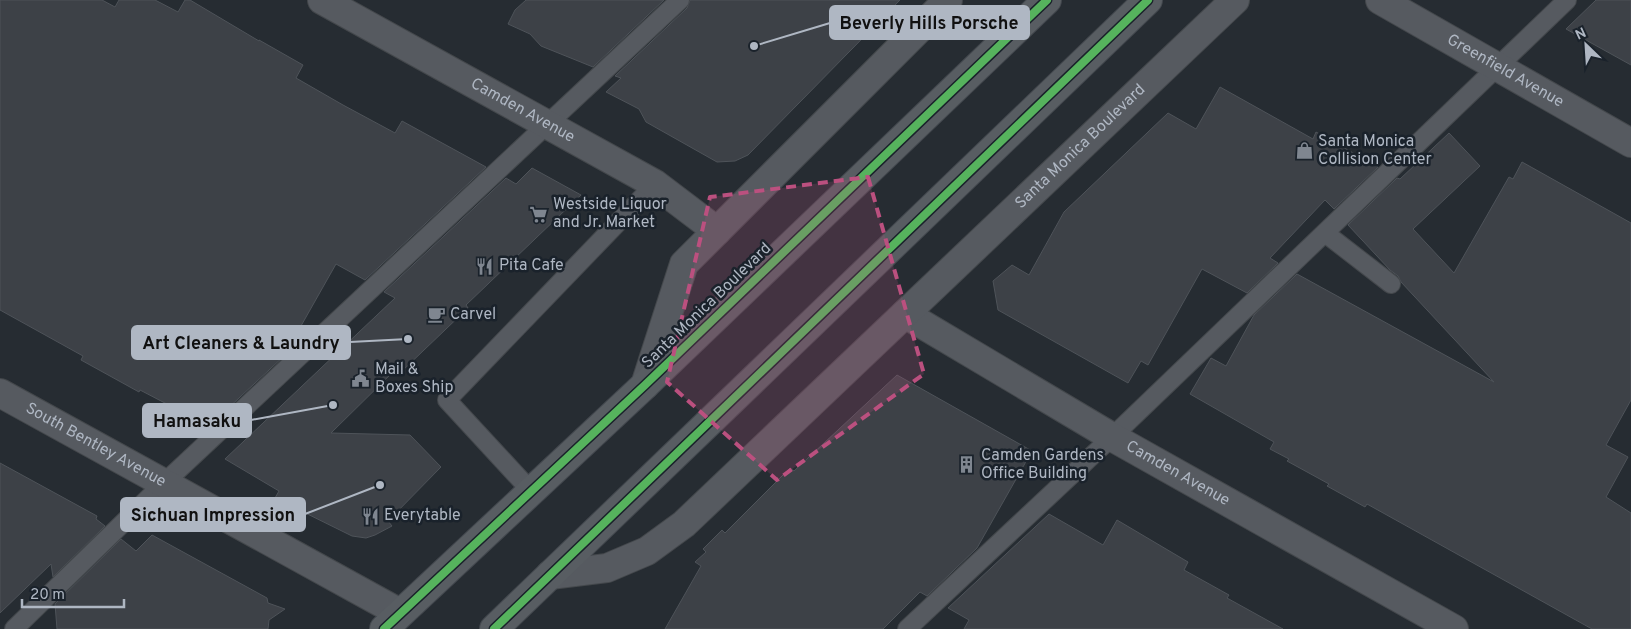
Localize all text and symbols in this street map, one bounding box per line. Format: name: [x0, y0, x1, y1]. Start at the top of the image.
callout: Beverly Hills Porsche: [830, 6, 1029, 39]
text: Beverly Hills Porsche: [839, 13, 1019, 36]
north arrow: [1561, 20, 1611, 70]
text: N: [1573, 25, 1589, 44]
street label: Greenfield Avenue: [1443, 30, 1567, 113]
street label: Camden Avenue: [467, 74, 578, 148]
street label: Santa Monica Boulevard: [1011, 80, 1150, 213]
place label: Santa Monica Collision Center: [1318, 132, 1432, 170]
shop icon: Santa Monica Collision Center: [1294, 141, 1314, 161]
place label: Westside Liquor and Jr. Market: [553, 195, 667, 233]
supermarket icon: Westside Liquor and Jr. Market: [529, 204, 549, 224]
street label: Santa Monica Boulevard: [638, 239, 776, 373]
restaurant icon: Pita Cafe: [475, 256, 495, 276]
place label: Pita Cafe: [499, 256, 564, 276]
cafe icon: Carvel: [426, 305, 446, 325]
place label: Carvel: [450, 305, 496, 325]
callout: Art Cleaners & Laundry: [132, 326, 350, 359]
text: Art Cleaners & Laundry: [142, 333, 340, 356]
place label: Mail & Boxes Ship: [375, 360, 453, 398]
public building icon: Mail & Boxes Ship: [351, 369, 371, 389]
street label: South Bentley Avenue: [22, 399, 169, 492]
callout: Hamasaku: [143, 404, 251, 437]
text: Hamasaku: [153, 411, 241, 434]
street label: Camden Avenue: [1122, 437, 1233, 511]
place label: Camden Gardens Office Building: [981, 446, 1104, 484]
building icon: Camden Gardens Office Building: [957, 455, 977, 475]
callout: Sichuan Impression: [121, 498, 305, 531]
text: Sichuan Impression: [131, 505, 295, 528]
restaurant icon: Everytable: [360, 506, 380, 526]
place label: Everytable: [384, 506, 461, 526]
scale bar: [22, 576, 125, 608]
text: 20 m: [30, 586, 65, 605]

